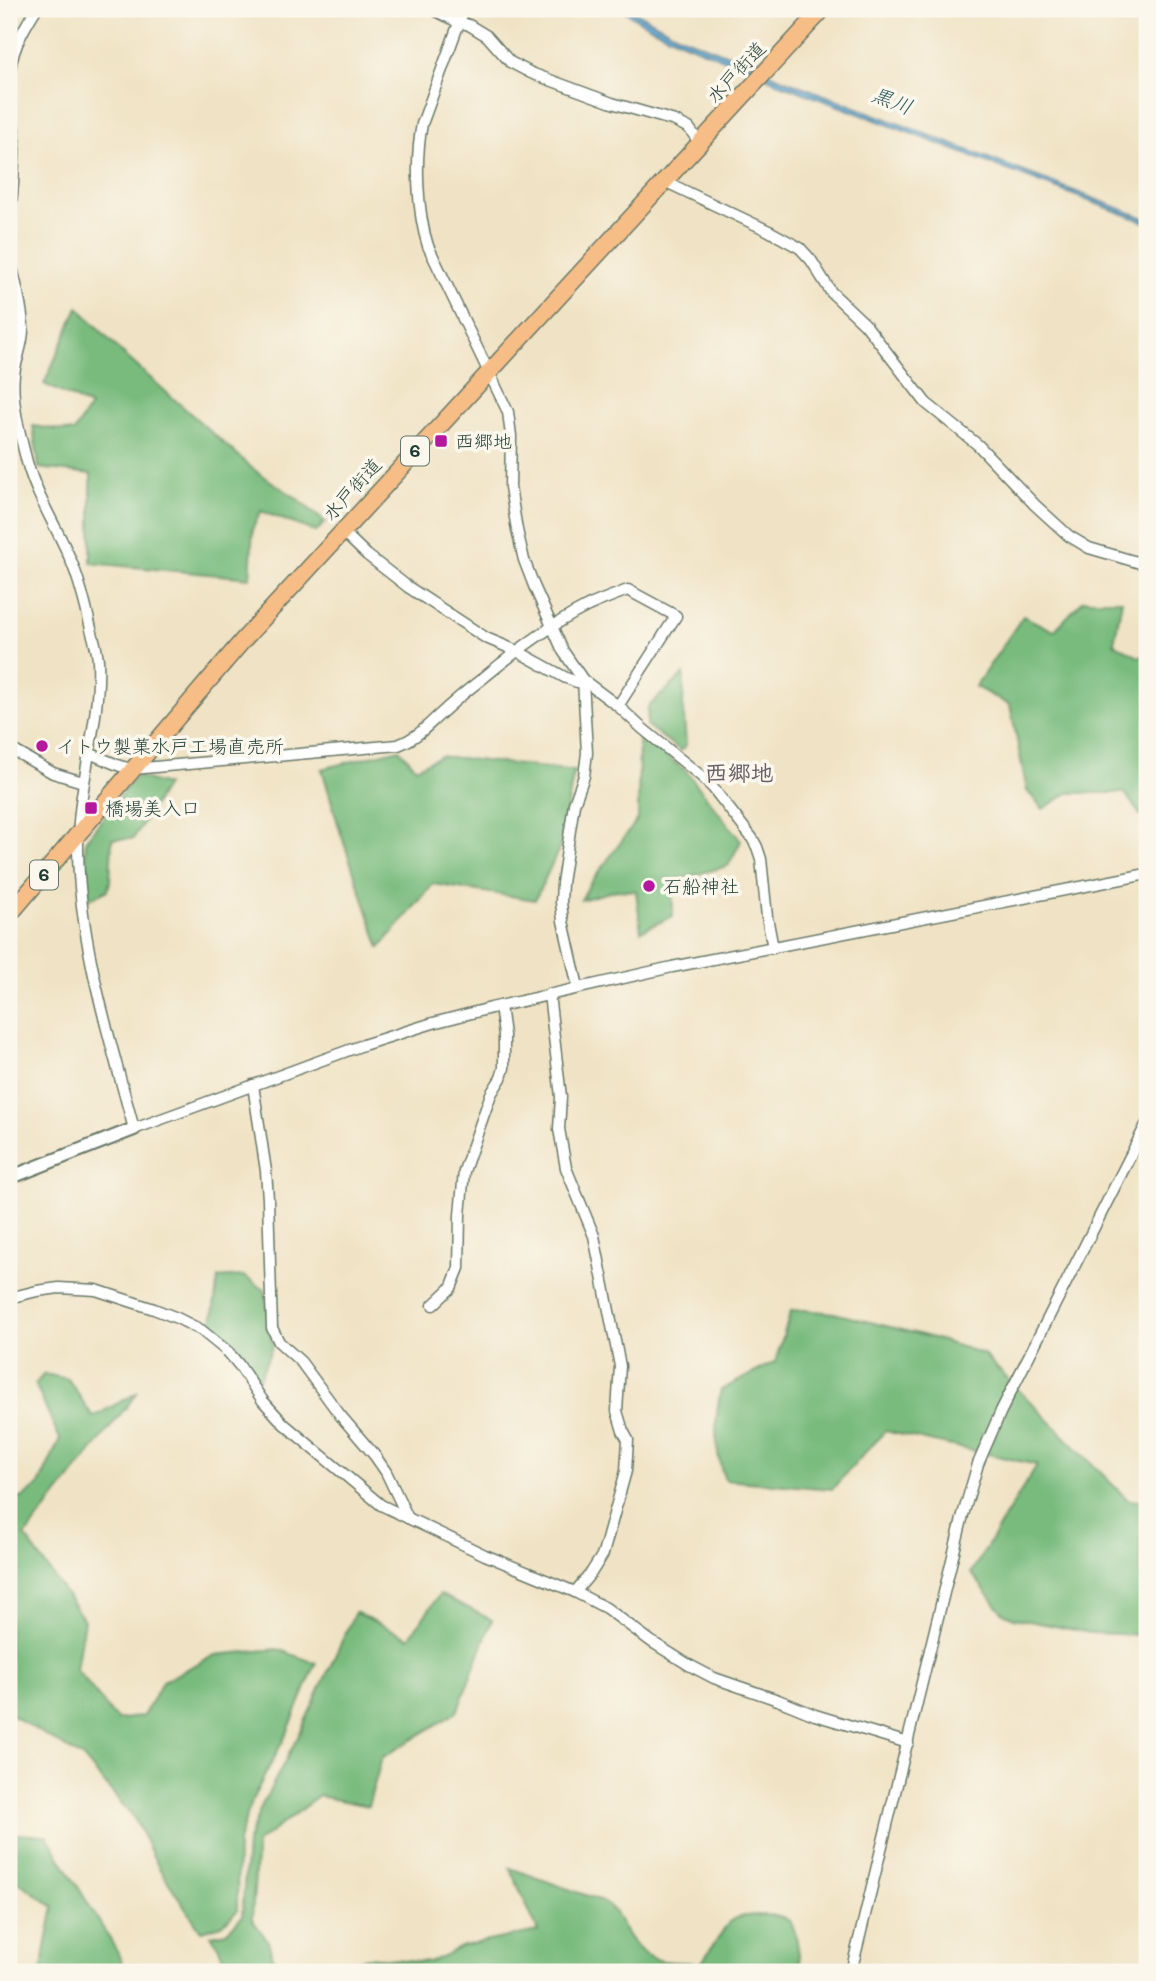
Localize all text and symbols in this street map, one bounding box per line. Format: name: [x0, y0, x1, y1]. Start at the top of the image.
street label: 水戸街道: [701, 35, 771, 108]
water label: 黒川: [868, 79, 917, 120]
place label: 西郷地: [455, 428, 512, 453]
marker: 西郷地: [433, 433, 449, 449]
road number: 6: [401, 436, 429, 466]
street label: 水戸街道: [317, 452, 386, 525]
place label: イトウ製菓水戸工場直売所: [56, 733, 284, 758]
marker: イトウ製菓水戸工場直売所: [34, 738, 50, 754]
district label: 西郷地: [705, 757, 774, 787]
place label: 橋場美入口: [105, 795, 200, 820]
marker: 橋場美入口: [83, 800, 99, 816]
road number: 6: [30, 860, 58, 890]
place label: 石船神社: [663, 873, 739, 898]
marker: 石船神社: [641, 878, 657, 894]

